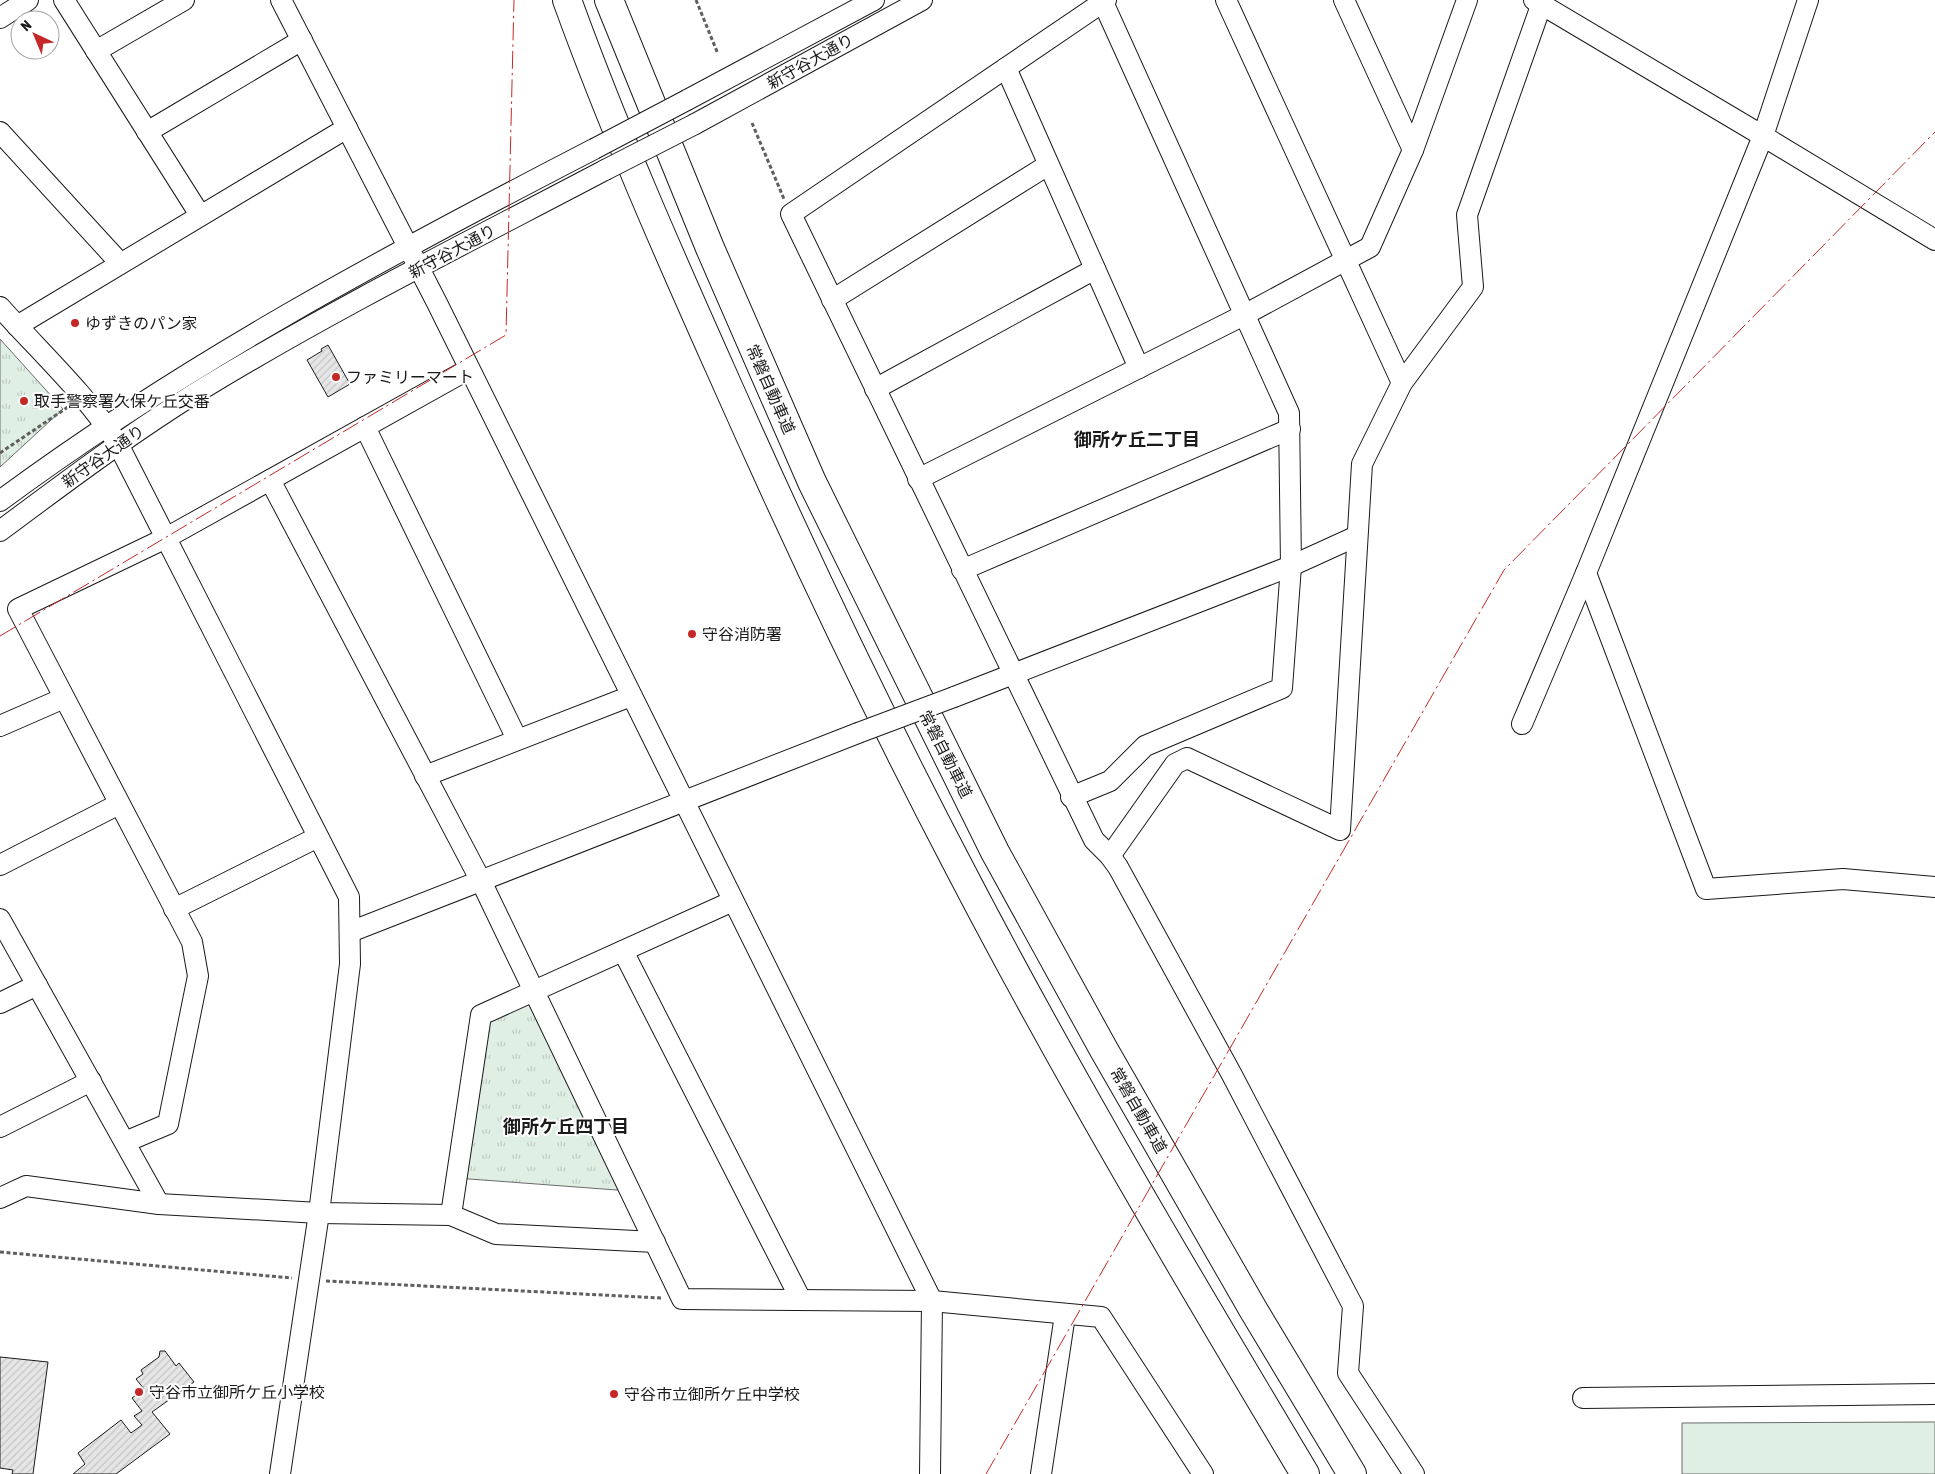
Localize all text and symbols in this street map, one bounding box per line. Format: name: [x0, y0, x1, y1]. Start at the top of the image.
north arrow: [10, 10, 60, 60]
text: N: [17, 17, 34, 34]
street label: 新守谷大通り: [764, 30, 856, 92]
street label: 新守谷大通り: [405, 221, 499, 281]
place label: ゆずきのパン家: [85, 314, 198, 332]
marker: ゆずきのパン家: [69, 317, 81, 329]
street label: 常磐自動車道: [743, 341, 799, 437]
place label: ファミリーマート: [346, 368, 474, 386]
marker: ファミリーマート: [330, 371, 342, 383]
place label: 取手警察署久保ケ丘交番: [34, 392, 210, 410]
marker: 取手警察署久保ケ丘交番: [18, 395, 30, 407]
street label: 新守谷大通り: [59, 421, 147, 491]
district label: 御所ケ丘二丁目: [1073, 429, 1200, 450]
place label: 守谷消防署: [702, 625, 782, 643]
marker: 守谷消防署: [686, 628, 698, 640]
street label: 常磐自動車道: [916, 707, 976, 801]
street label: 常磐自動車道: [1107, 1064, 1171, 1156]
district label: 御所ケ丘四丁目: [502, 1116, 629, 1137]
place label: 守谷市立御所ケ丘小学校: [149, 1383, 325, 1401]
place label: 守谷市立御所ケ丘中学校: [624, 1385, 800, 1403]
marker: 守谷市立御所ケ丘小学校: [133, 1386, 145, 1398]
marker: 守谷市立御所ケ丘中学校: [608, 1388, 620, 1400]

